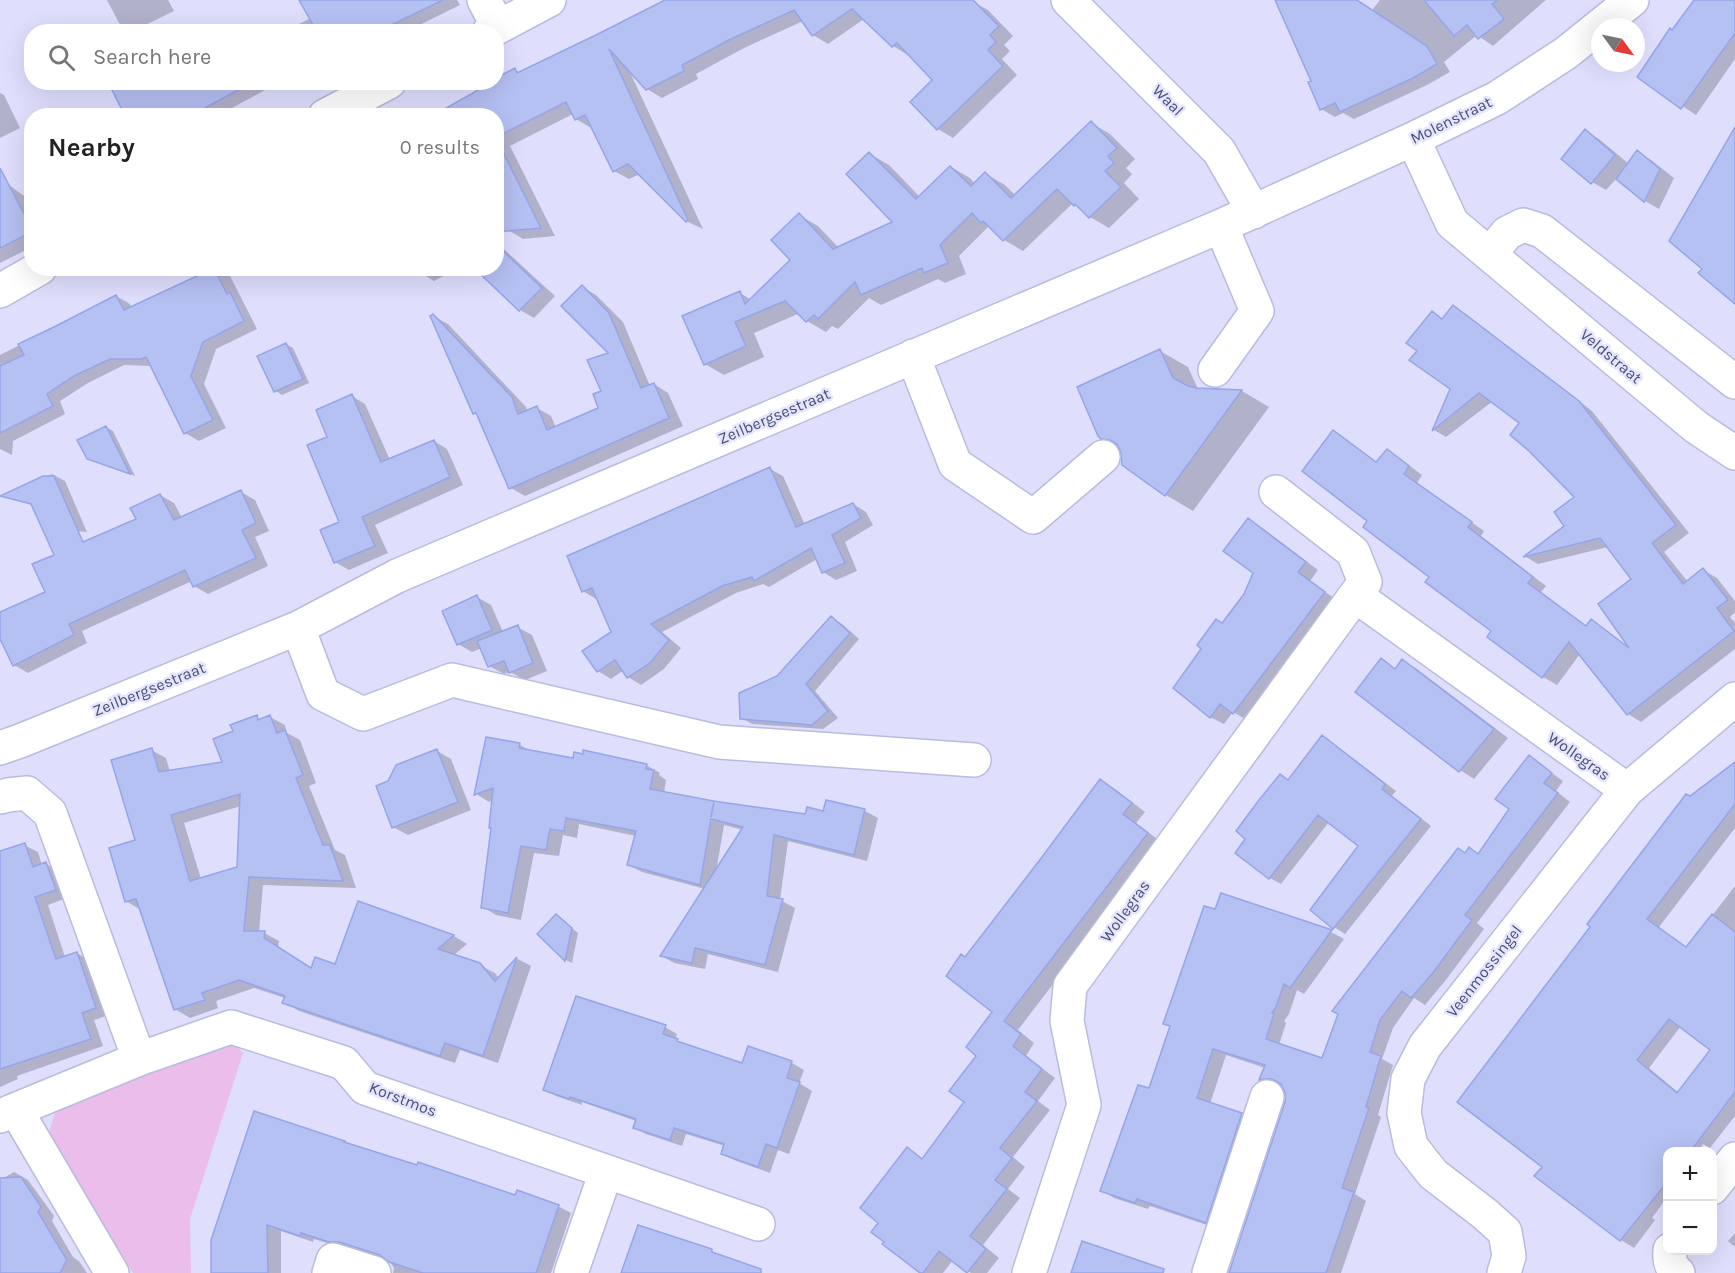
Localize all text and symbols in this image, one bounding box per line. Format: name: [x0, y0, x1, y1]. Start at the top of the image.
north arrow: [1591, 18, 1645, 72]
search box: [24, 24, 504, 90]
icon: search: [45, 41, 78, 74]
text: Search here: [93, 44, 211, 70]
street label: Waal: [1149, 81, 1187, 119]
street label: Molenstraat: [1407, 92, 1495, 148]
text: Nearby: [48, 132, 135, 163]
text: 0 results: [400, 136, 480, 159]
street label: Veldstraat: [1576, 325, 1646, 387]
street label: Zeilbergsestraat: [715, 384, 833, 448]
street label: Zeilbergsestraat: [90, 658, 208, 720]
street label: Wollegras: [1544, 728, 1614, 784]
street label: Wollegras: [1096, 876, 1154, 946]
street label: Veenmossingel: [1442, 921, 1526, 1021]
street label: Korstmos: [367, 1077, 439, 1121]
map controls: [1663, 1147, 1717, 1255]
button: +: [1663, 1147, 1717, 1201]
button: −: [1663, 1201, 1717, 1255]

